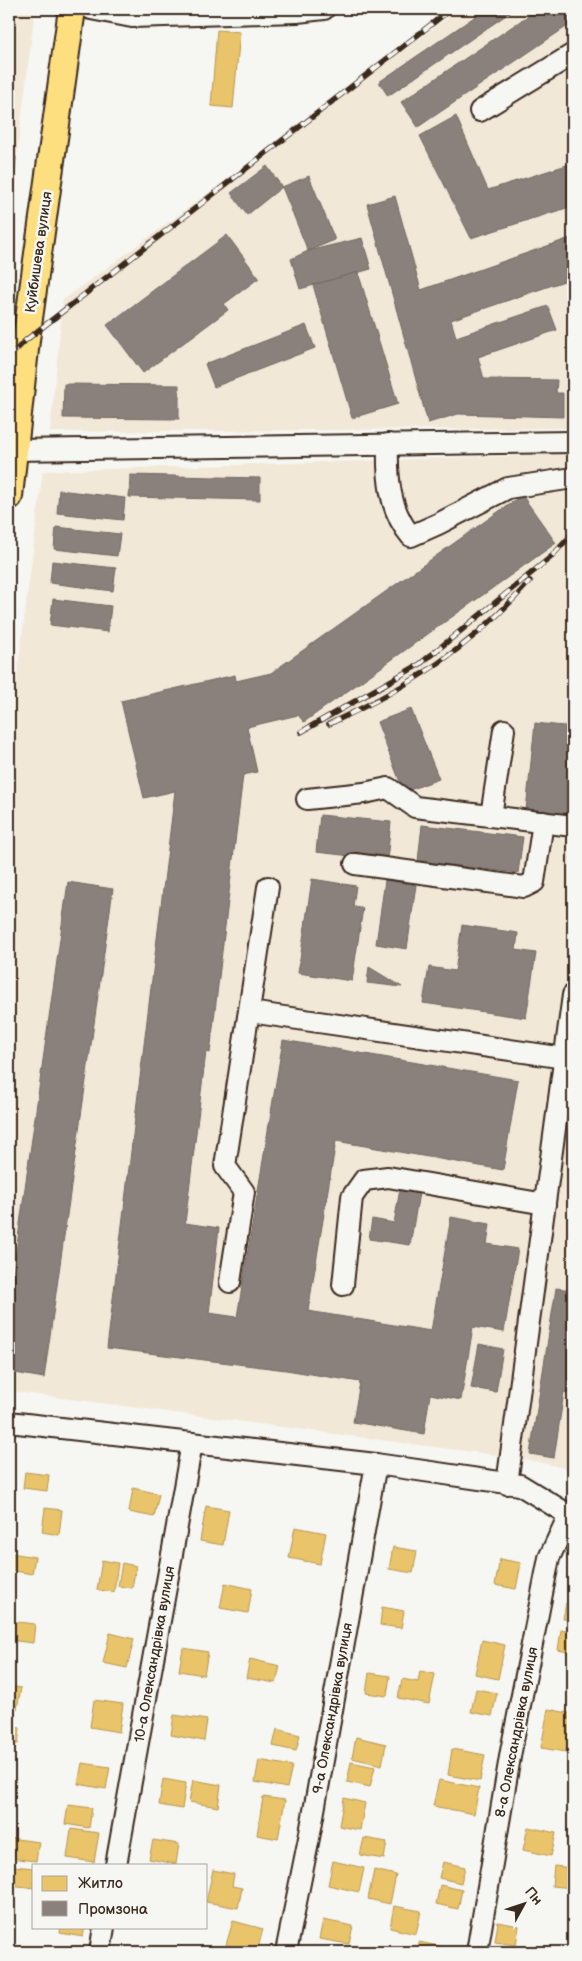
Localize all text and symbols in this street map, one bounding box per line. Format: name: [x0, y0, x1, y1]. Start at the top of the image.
street label: Куйбишева вулиця: [22, 190, 55, 314]
street label: 10-а Олександрівка вулиця: [131, 1564, 178, 1744]
street label: 9-а Олександрівка вулиця: [309, 1621, 356, 1795]
street label: 8-а Олександрівка вулиця: [492, 1645, 541, 1819]
legend: [32, 1864, 208, 1928]
text: Житло: [78, 1874, 123, 1893]
north arrow: [500, 1878, 550, 1928]
text: Пн: [521, 1883, 546, 1909]
text: Промзона: [78, 1900, 148, 1919]

